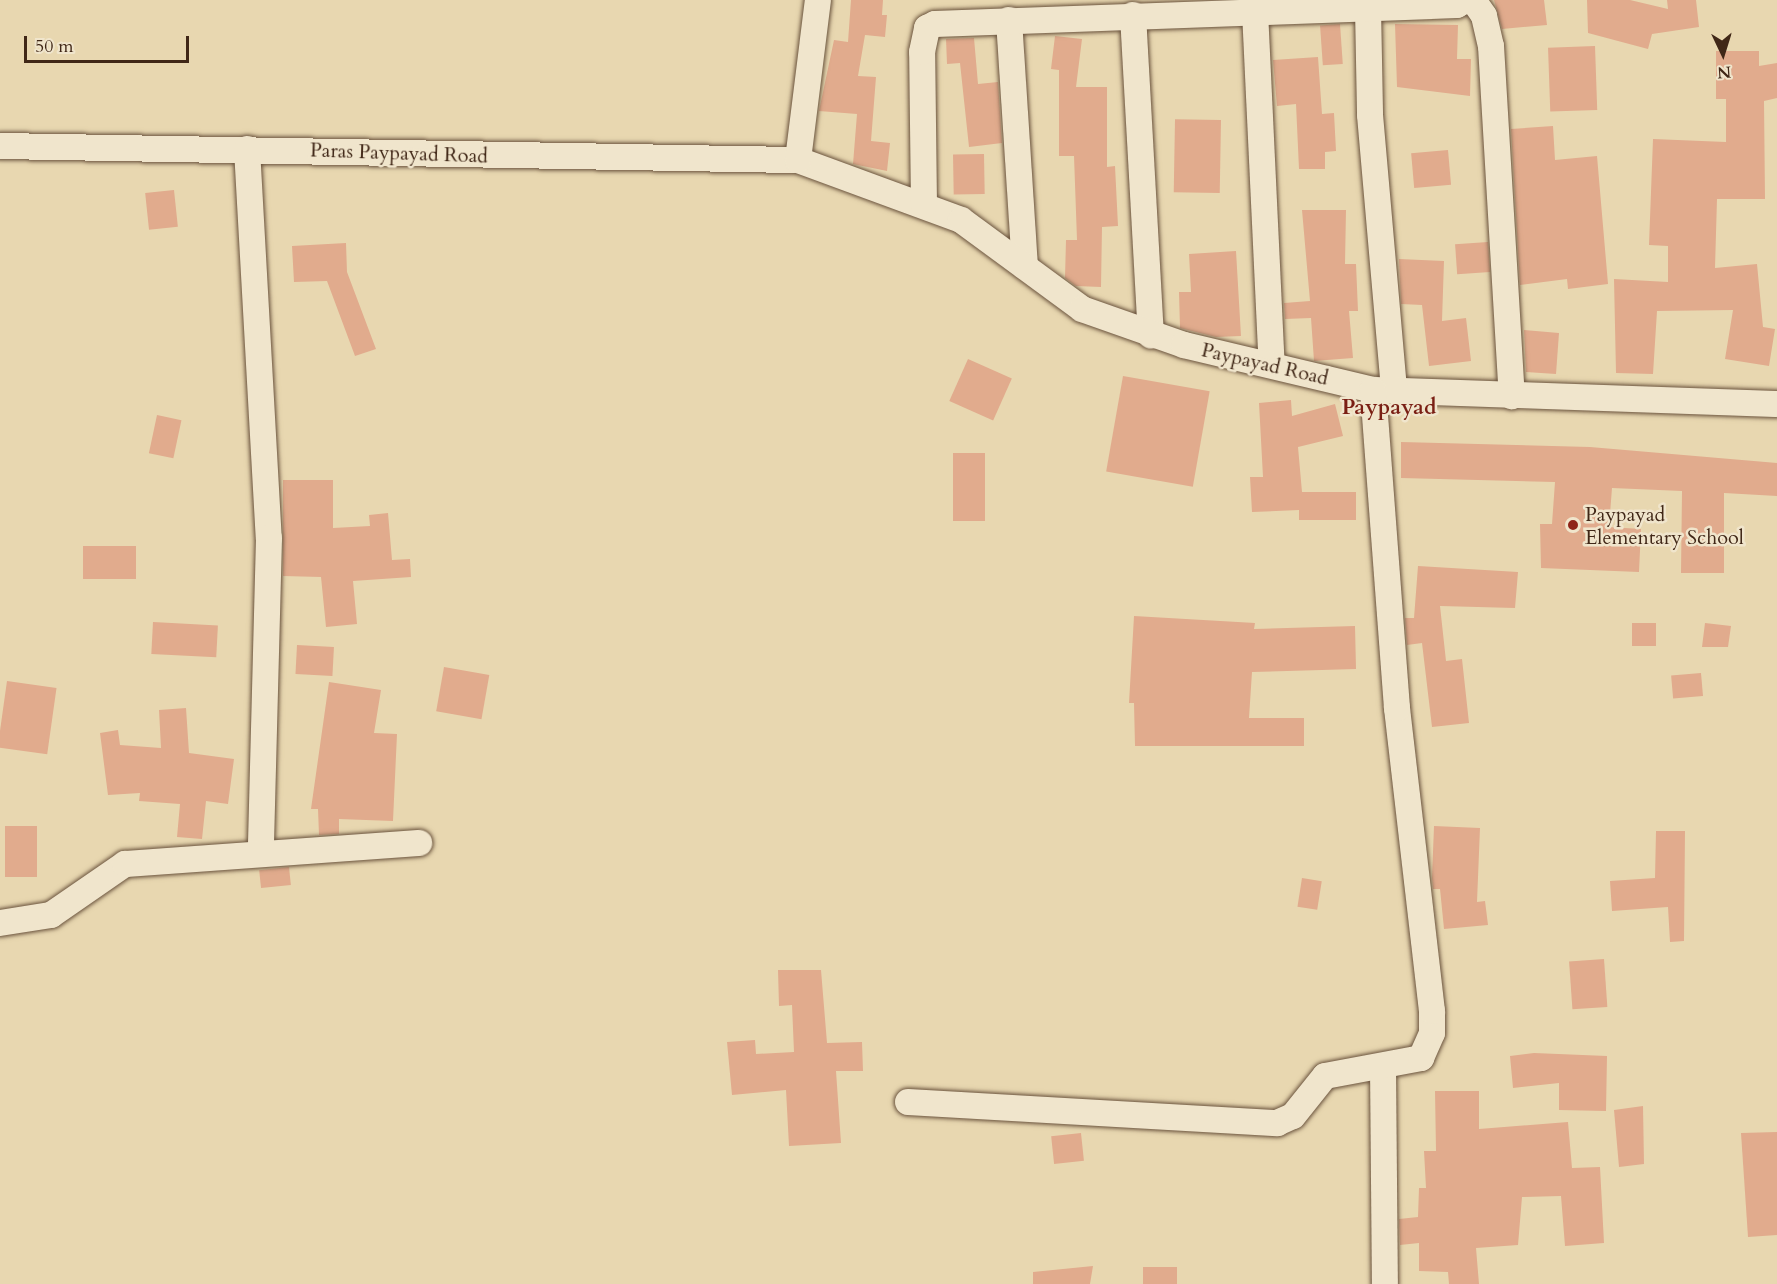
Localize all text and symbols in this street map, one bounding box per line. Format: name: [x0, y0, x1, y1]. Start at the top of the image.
scale bar: [27, 24, 192, 62]
north arrow: [1693, 24, 1753, 84]
text: 50 m: [35, 34, 74, 59]
text: N: [1717, 60, 1732, 83]
street label: Paras Paypayad Road: [310, 138, 488, 168]
street label: Paypayad Road: [1199, 338, 1331, 390]
district label: Paypayad: [1341, 395, 1437, 421]
place label: Paypayad Elementary School: [1585, 502, 1744, 549]
marker: Paypayad Elementary School: [1566, 518, 1580, 532]

